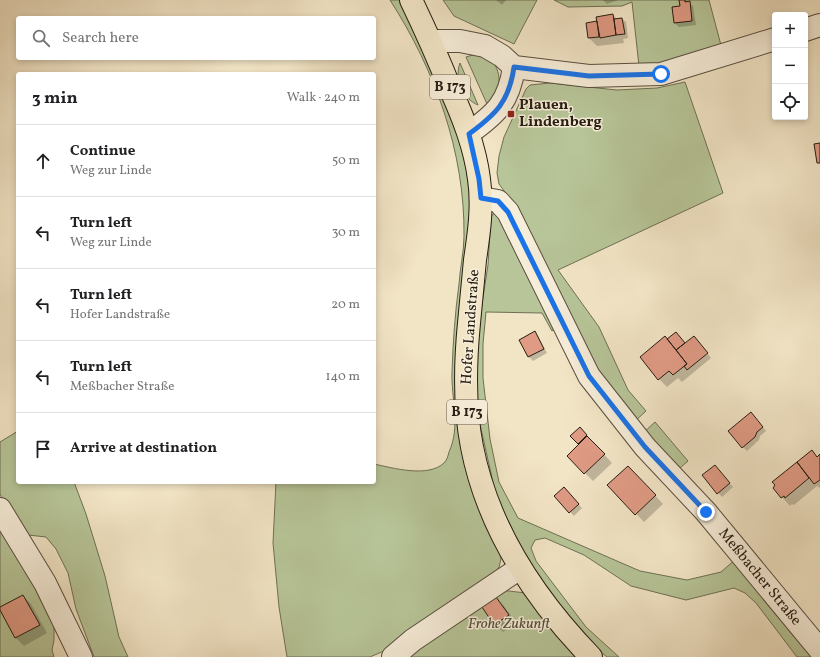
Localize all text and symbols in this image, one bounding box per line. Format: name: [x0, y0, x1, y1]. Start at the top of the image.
map controls: [772, 12, 808, 120]
button: +: [772, 12, 808, 48]
search box: [16, 16, 376, 60]
icon: search: [30, 27, 52, 49]
text: Search here: [62, 28, 139, 49]
button: −: [772, 48, 808, 84]
route start: [652, 65, 670, 83]
road number: B 173: [430, 75, 470, 99]
button: locate: [772, 84, 808, 120]
text: 3 min: [32, 87, 78, 110]
text: Walk · 240 m: [287, 89, 360, 107]
place label: Plauen, Lindenberg: [519, 95, 602, 133]
marker: Plauen, Lindenberg: [506, 109, 516, 119]
text: Continue: [70, 141, 135, 162]
icon: ahead: [32, 150, 54, 172]
text: 50 m: [332, 152, 360, 170]
text: Weg zur Linde: [70, 162, 152, 180]
text: Turn left: [70, 213, 132, 234]
icon: left: [32, 222, 54, 244]
text: 30 m: [332, 224, 360, 242]
text: Weg zur Linde: [70, 234, 152, 252]
street label: Hofer Landstraße: [456, 269, 486, 385]
text: Turn left: [70, 285, 132, 306]
icon: left: [32, 294, 54, 316]
text: 20 m: [331, 296, 360, 314]
text: Hofer Landstraße: [70, 306, 170, 324]
text: Turn left: [70, 357, 132, 378]
icon: left: [32, 366, 54, 388]
text: 140 m: [326, 368, 360, 386]
text: Meßbacher Straße: [70, 378, 174, 396]
road number: B 173: [447, 400, 487, 424]
icon: arrive: [32, 438, 54, 460]
text: Arrive at destination: [70, 438, 217, 459]
route end: [697, 503, 715, 521]
street label: Meßbacher Straße: [713, 524, 806, 630]
park label: Frohe Zukunft: [468, 614, 550, 635]

